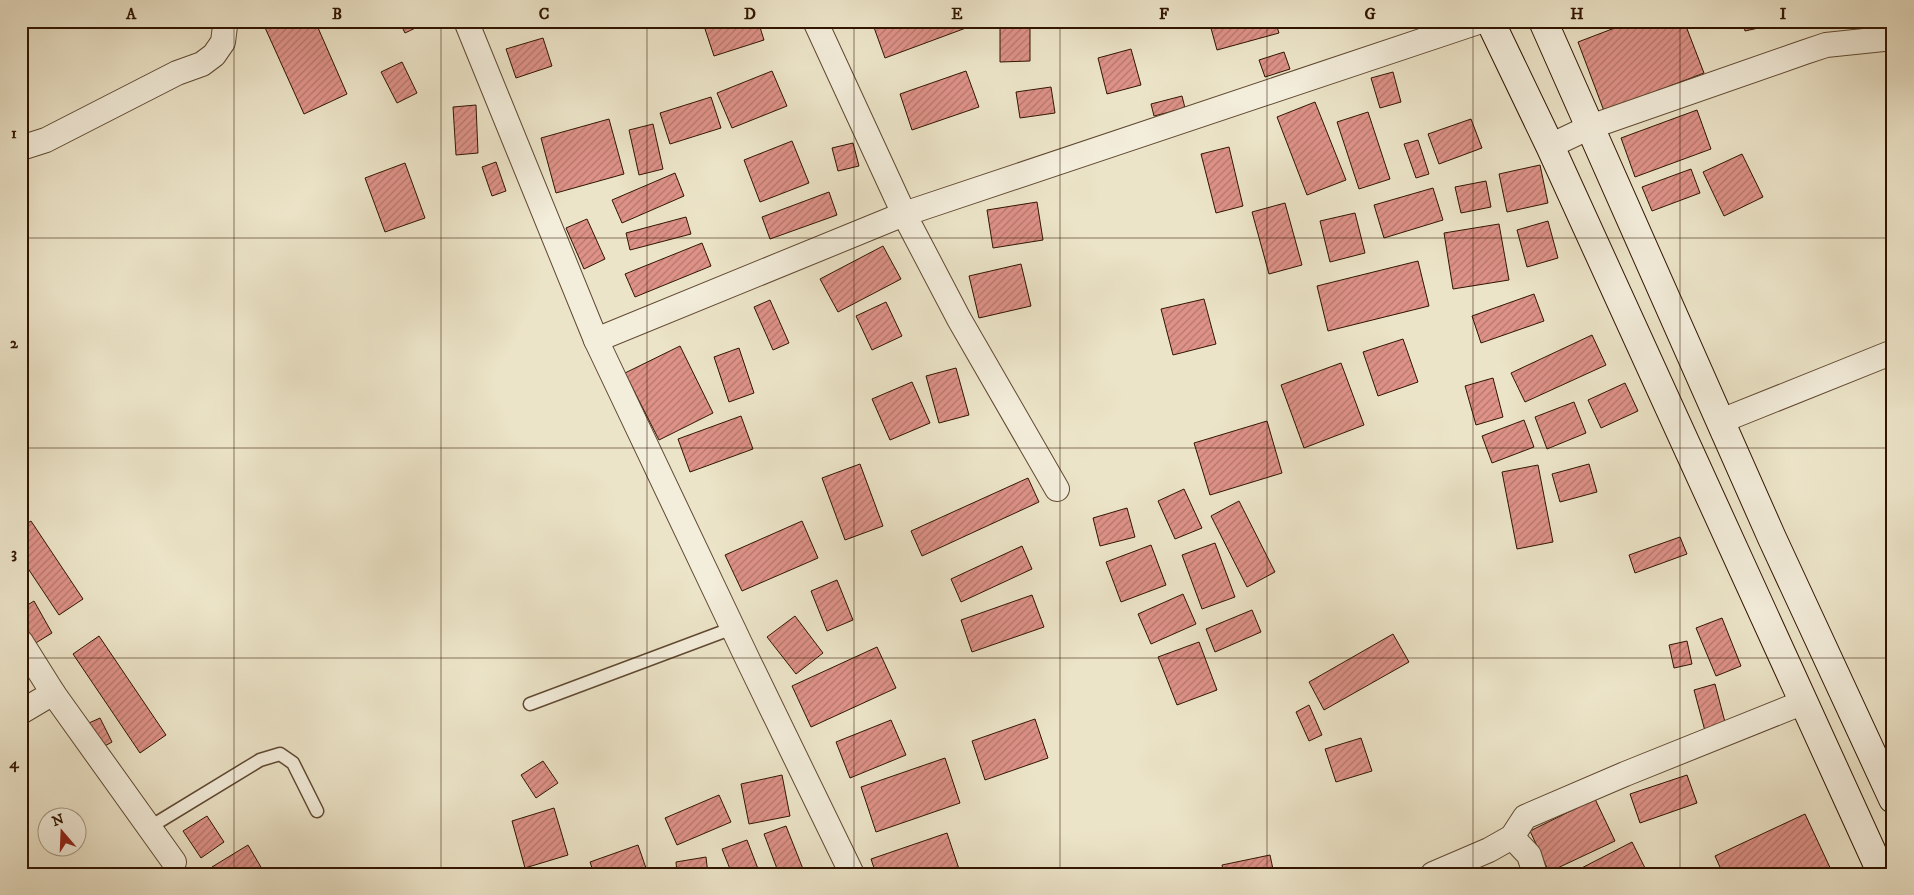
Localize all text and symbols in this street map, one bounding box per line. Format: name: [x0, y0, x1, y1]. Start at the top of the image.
text: A: [125, 4, 137, 24]
text: B: [332, 4, 342, 24]
text: C: [539, 4, 549, 24]
text: D: [744, 4, 756, 24]
text: E: [951, 4, 963, 24]
text: F: [1159, 4, 1169, 24]
text: G: [1364, 4, 1376, 24]
text: H: [1570, 4, 1584, 24]
text: I: [1780, 4, 1787, 24]
text: 1: [11, 123, 17, 143]
text: 2: [10, 333, 19, 353]
text: 3: [11, 543, 17, 563]
text: 4: [8, 753, 19, 773]
north arrow: [38, 808, 88, 858]
text: N: [50, 810, 67, 831]

